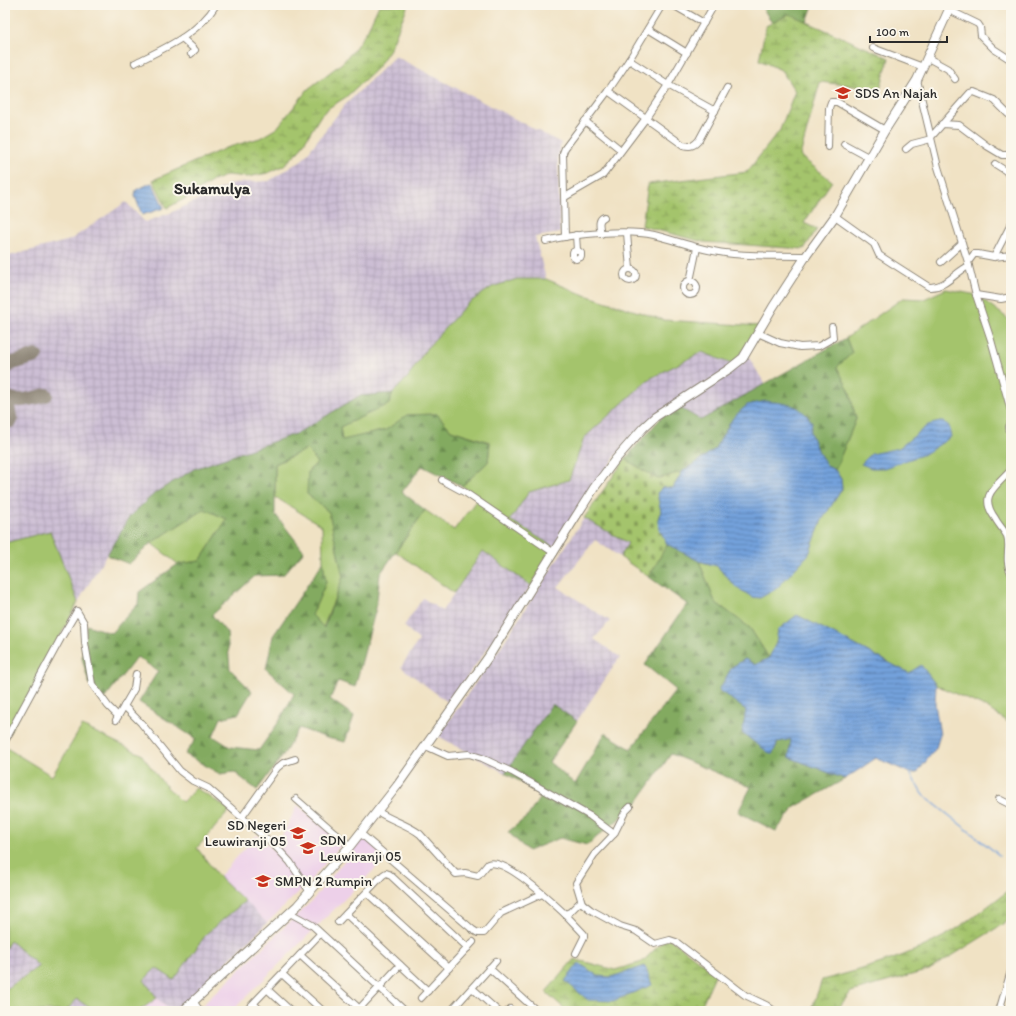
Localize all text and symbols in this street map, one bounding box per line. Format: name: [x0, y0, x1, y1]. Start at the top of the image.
scale bar: [870, 18, 947, 44]
text: 100 m: [876, 25, 909, 39]
school or university icon: SDS An Najah: [834, 84, 852, 102]
place label: SDS An Najah: [855, 85, 938, 102]
district label: Sukamulya: [174, 179, 251, 199]
place label: SD Negeri Leuwiranji 05: [205, 817, 286, 850]
school or university icon: SD Negeri Leuwiranji 05: [289, 824, 307, 842]
place label: SDN Leuwiranji 05: [320, 832, 401, 865]
school or university icon: SDN Leuwiranji 05: [299, 839, 317, 857]
school or university icon: SMPN 2 Rumpin: [254, 872, 272, 890]
place label: SMPN 2 Rumpin: [275, 873, 372, 890]

